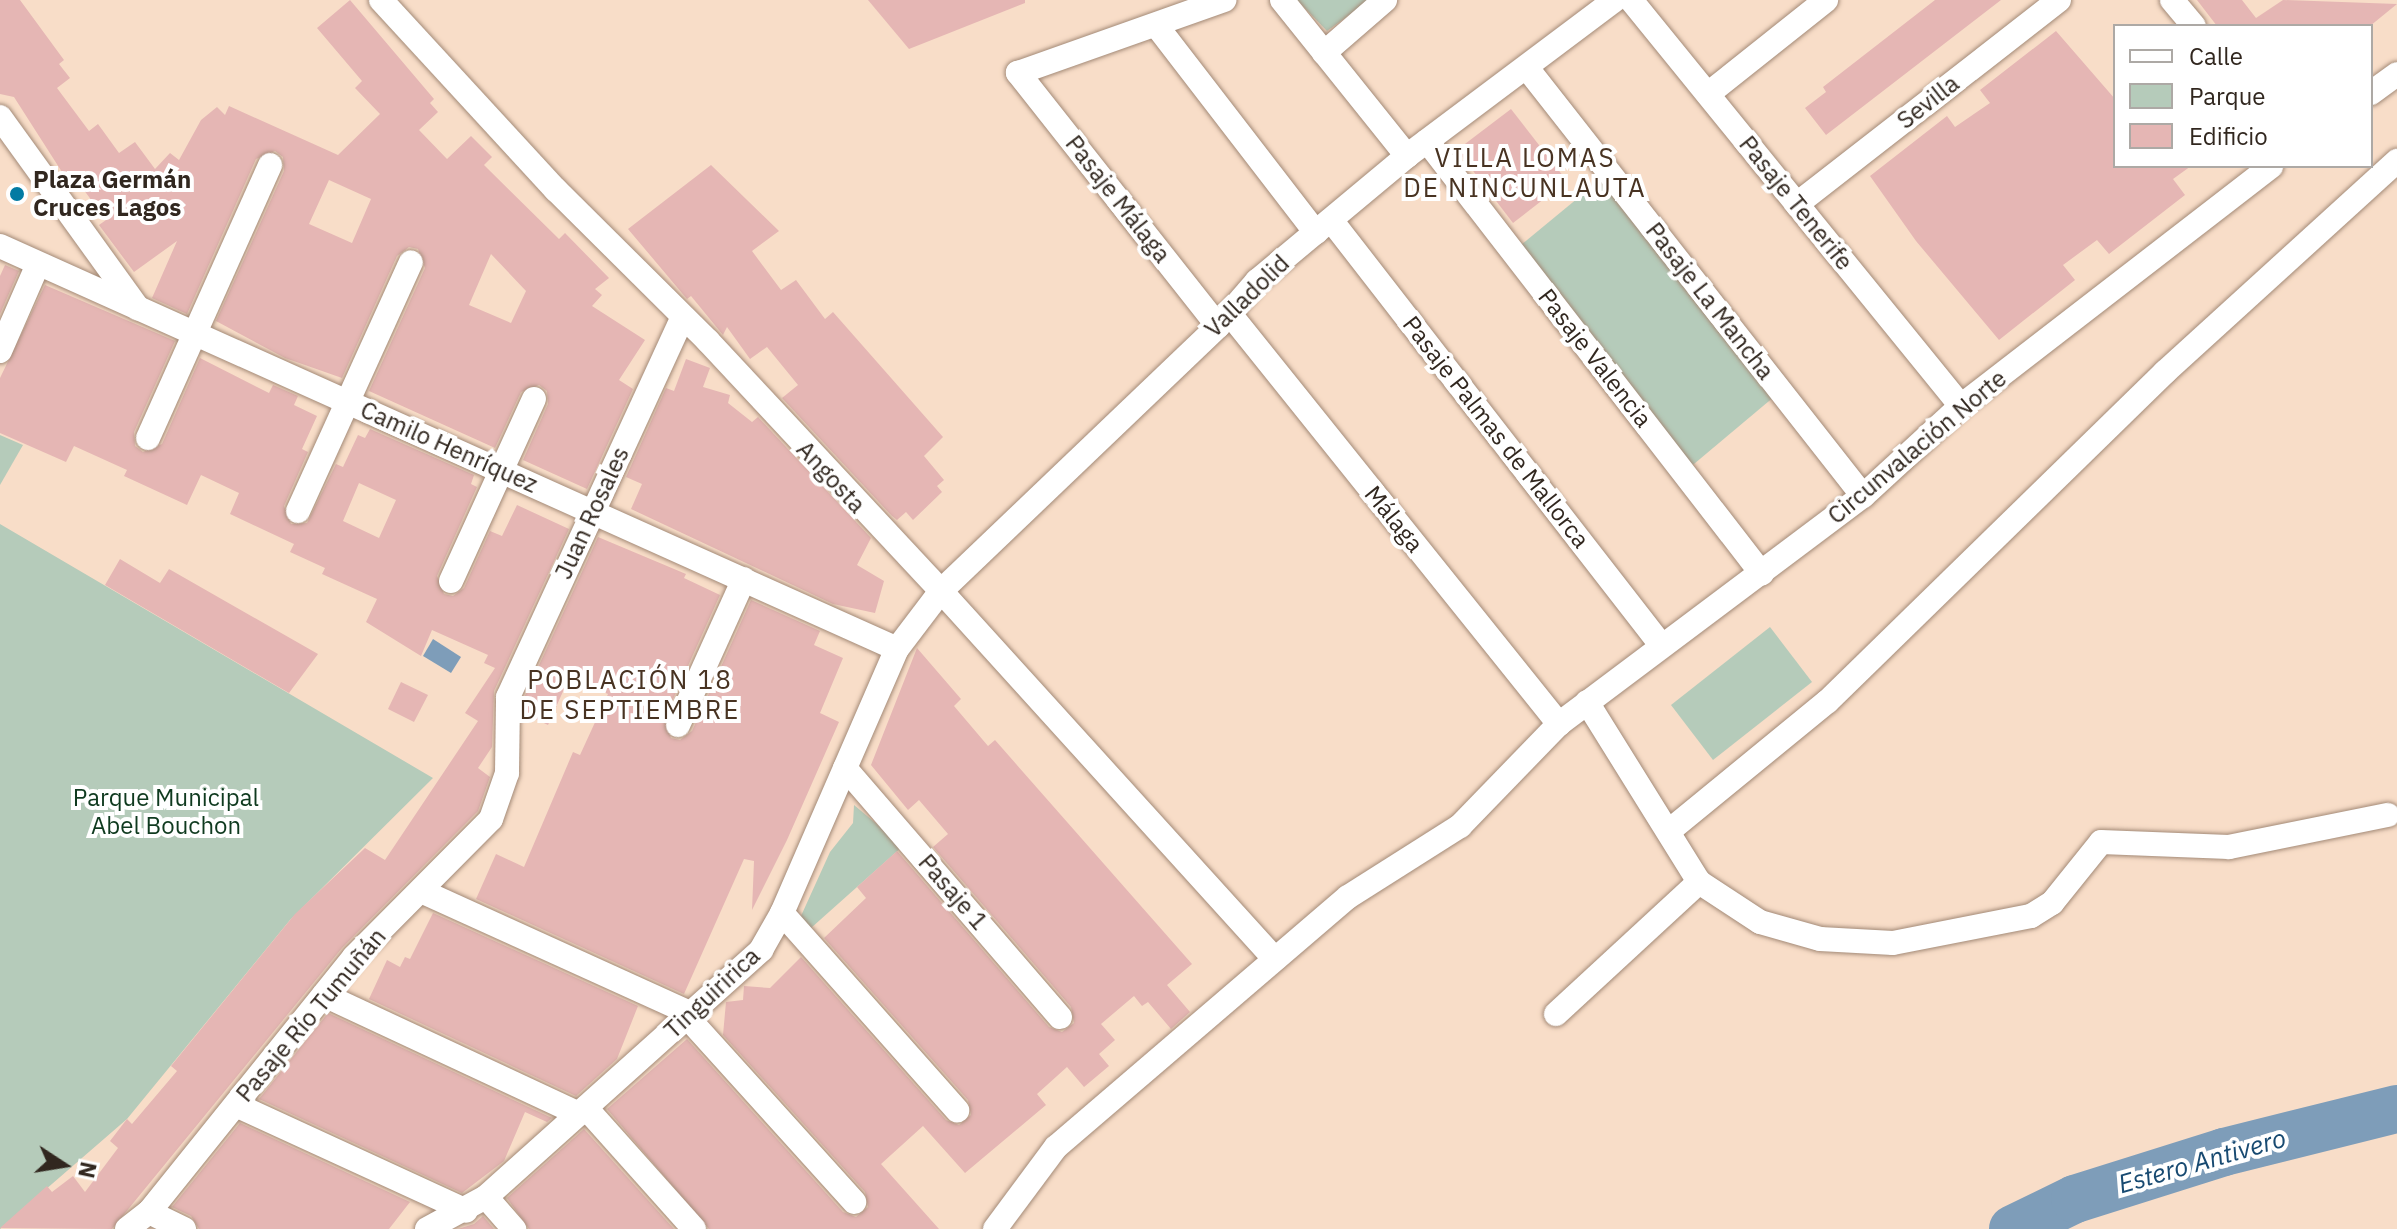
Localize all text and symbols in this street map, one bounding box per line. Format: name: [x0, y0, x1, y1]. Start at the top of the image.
legend: [2113, 24, 2373, 168]
text: Calle: [2189, 40, 2243, 72]
street label: Sevilla: [1891, 69, 1965, 135]
text: Parque: [2189, 80, 2266, 112]
text: Edificio: [2189, 120, 2268, 152]
street label: Pasaje Málaga: [1059, 130, 1177, 268]
street label: Pasaje Tenerife: [1733, 130, 1859, 276]
district label: VILLA LOMAS DE NINCUNLAUTA: [1403, 142, 1647, 204]
place label: Plaza Germán Cruces Lagos: [33, 166, 191, 222]
marker: Plaza Germán Cruces Lagos: [8, 185, 26, 203]
street label: Pasaje La Mancha: [1640, 217, 1780, 385]
street label: Valladolid: [1199, 249, 1295, 343]
street label: Pasaje Valencia: [1532, 283, 1658, 433]
street label: Pasaje Palmas de Mallorca: [1397, 310, 1595, 554]
street label: Circunvalación Norte: [1822, 364, 2012, 530]
street label: Camilo Henríquez: [356, 395, 542, 499]
street label: Angosta: [791, 435, 871, 519]
street label: Juan Rosales: [549, 442, 635, 584]
street label: Málaga: [1359, 480, 1429, 558]
district label: POBLACIÓN 18 DE SEPTIEMBRE: [520, 664, 740, 726]
park label: Parque Municipal Abel Bouchon: [73, 784, 259, 840]
street label: Pasaje 1: [912, 848, 994, 936]
street label: Pasaje Río Tumuñán: [230, 922, 392, 1108]
street label: Tinguiririca: [658, 942, 766, 1044]
water label: Estero Antivero: [2114, 1122, 2290, 1200]
north arrow: [24, 1125, 104, 1205]
text: N: [72, 1159, 104, 1181]

